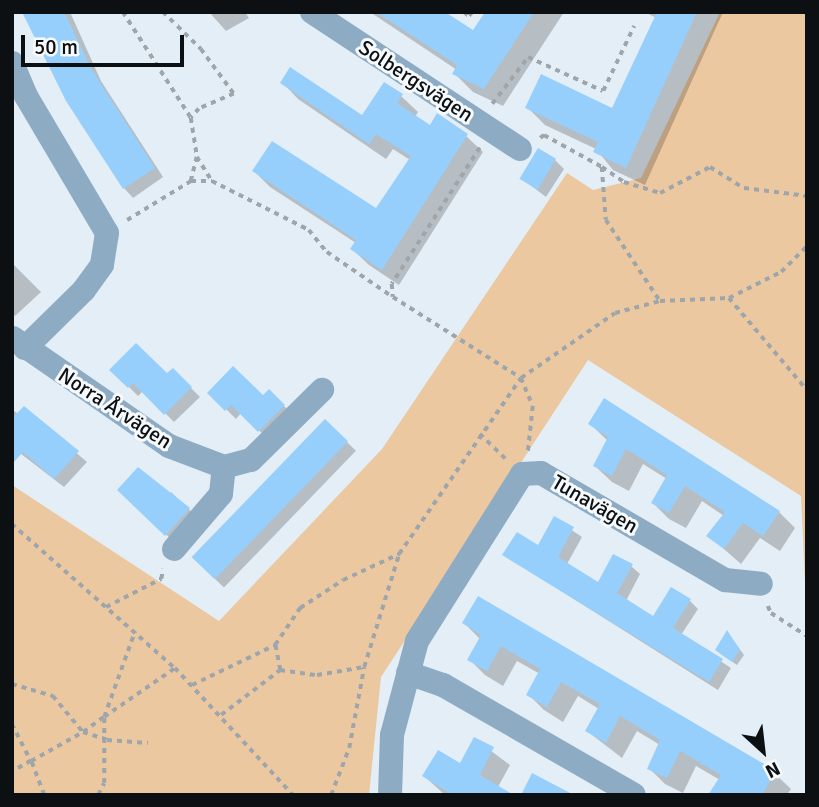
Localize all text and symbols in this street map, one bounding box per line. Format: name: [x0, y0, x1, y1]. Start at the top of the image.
scale bar: [24, 21, 187, 65]
text: 50 m: [34, 34, 78, 60]
street label: Solbergsvägen: [354, 35, 478, 127]
street label: Norra Årvägen: [54, 362, 176, 454]
street label: Tunavägen: [548, 469, 642, 539]
north arrow: [728, 716, 798, 786]
text: N: [761, 756, 784, 783]

